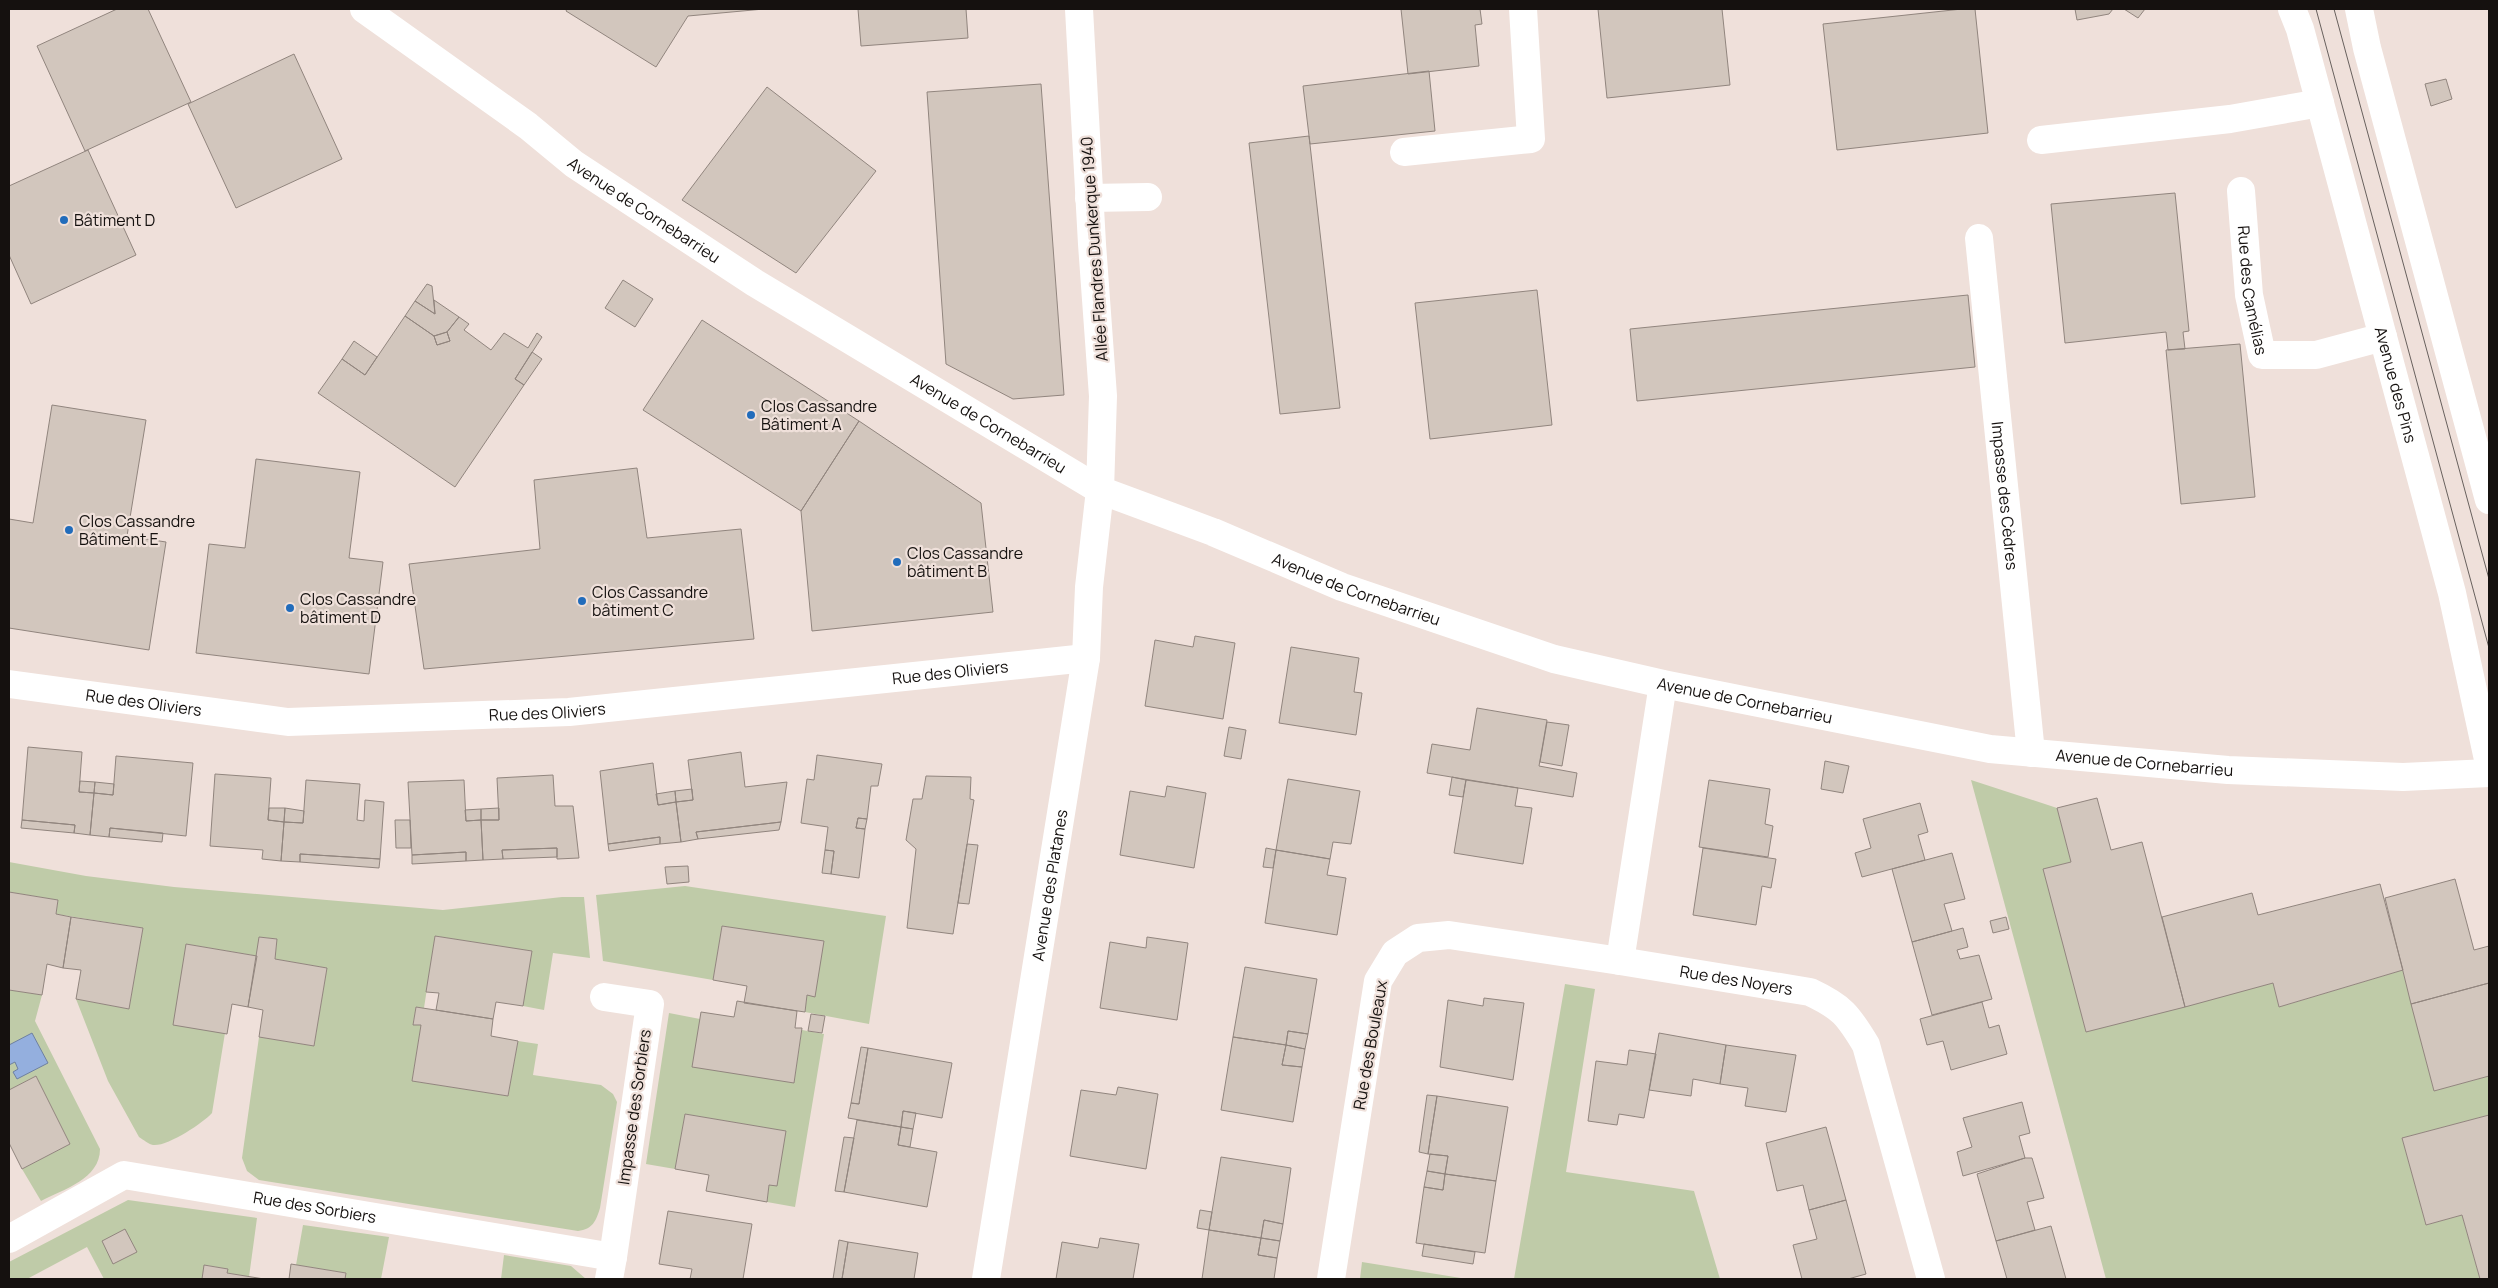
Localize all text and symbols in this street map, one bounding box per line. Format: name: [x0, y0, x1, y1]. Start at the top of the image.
street label: Allée Flandres Dunkerque 1940: [1075, 136, 1113, 362]
street label: Avenue de Cornebarrieu: [563, 152, 725, 268]
place label: Bâtiment D: [74, 209, 156, 231]
marker: Bâtiment D: [58, 214, 70, 226]
street label: Rue des Camélias: [2233, 225, 2273, 357]
street label: Avenue des Pins: [2370, 324, 2422, 445]
street label: Avenue de Cornebarrieu: [906, 368, 1071, 478]
place label: Clos Cassandre Bâtiment A: [761, 395, 877, 435]
marker: Clos Cassandre Bâtiment A: [745, 409, 757, 421]
street label: Impasse des Cèdres: [1987, 420, 2023, 571]
place label: Clos Cassandre Bâtiment E: [79, 510, 195, 550]
marker: Clos Cassandre Bâtiment E: [63, 524, 75, 536]
place label: Clos Cassandre bâtiment B: [907, 542, 1023, 582]
street label: Avenue de Cornebarrieu: [1269, 547, 1443, 631]
marker: Clos Cassandre bâtiment B: [891, 556, 903, 568]
place label: Clos Cassandre bâtiment C: [592, 581, 708, 621]
place label: Clos Cassandre bâtiment D: [300, 588, 416, 628]
marker: Clos Cassandre bâtiment C: [576, 595, 588, 607]
marker: Clos Cassandre bâtiment D: [284, 602, 296, 614]
street label: Rue des Oliviers: [891, 655, 1009, 689]
street label: Avenue de Cornebarrieu: [1655, 672, 1834, 728]
street label: Rue des Oliviers: [84, 684, 203, 721]
street label: Rue des Oliviers: [488, 697, 607, 726]
street label: Avenue de Cornebarrieu: [2055, 744, 2234, 781]
street label: Avenue des Platanes: [1026, 808, 1072, 963]
street label: Rue des Noyers: [1678, 960, 1794, 1000]
street label: Rue des Bouleaux: [1348, 978, 1392, 1111]
street label: Impasse des Sorbiers: [612, 1028, 656, 1186]
street label: Rue des Sorbiers: [252, 1186, 378, 1228]

